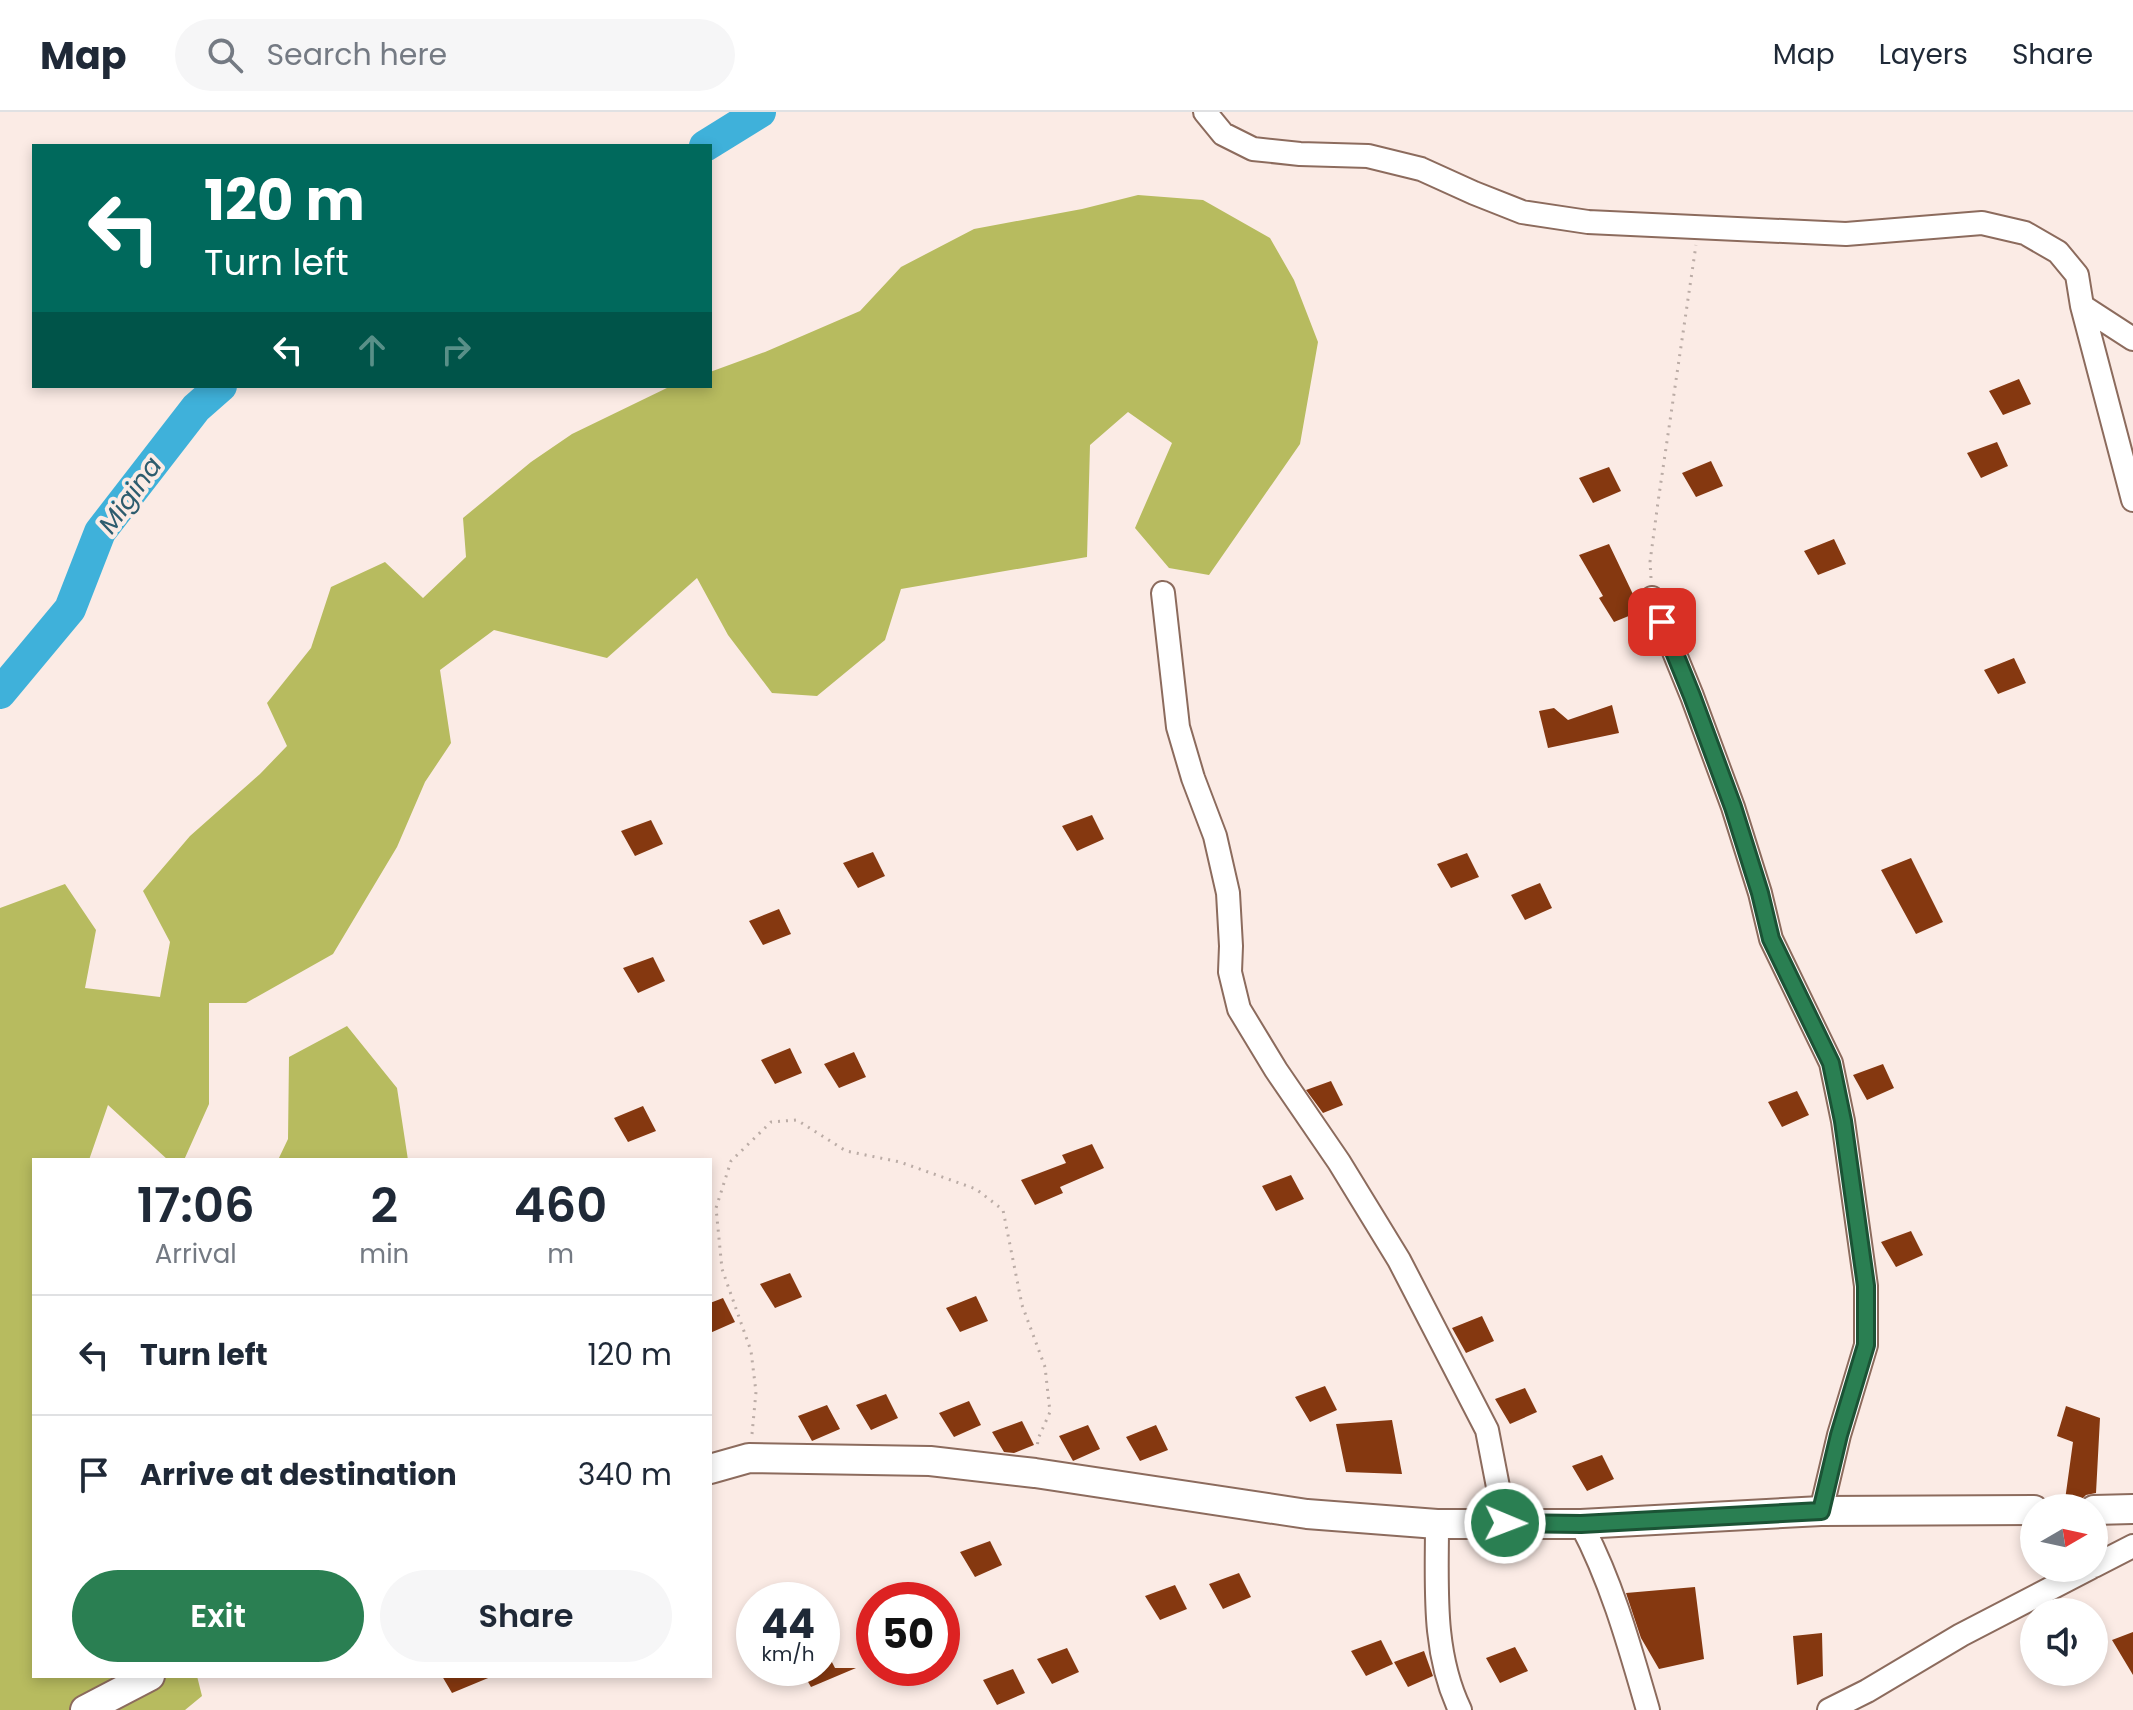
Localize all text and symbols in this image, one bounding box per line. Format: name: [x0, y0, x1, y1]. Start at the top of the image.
search box: [175, 19, 735, 91]
text: Map: [40, 29, 127, 82]
icon: search: [203, 33, 247, 77]
text: Search here: [267, 33, 447, 76]
text: Map: [1773, 35, 1835, 74]
text: Layers: [1879, 35, 1968, 74]
text: Share: [2012, 35, 2093, 74]
text: 120 m: [204, 161, 365, 240]
icon: left: [72, 176, 176, 280]
text: Turn left: [204, 237, 349, 288]
icon: left: [266, 328, 310, 372]
icon: ahead: [350, 328, 394, 372]
icon: right: [434, 328, 478, 372]
water label: Migina: [90, 449, 170, 541]
pin: [1628, 588, 1696, 656]
icon: arrive: [1640, 600, 1684, 644]
text: 17:06: [137, 1172, 255, 1239]
text: 2: [370, 1172, 398, 1239]
text: 460: [514, 1172, 607, 1239]
text: Arrival: [155, 1236, 237, 1272]
text: min: [359, 1236, 409, 1272]
text: m: [547, 1236, 574, 1272]
icon: left: [72, 1333, 116, 1377]
text: Turn left: [140, 1333, 268, 1376]
text: 120 m: [587, 1333, 672, 1376]
icon: arrive: [72, 1453, 116, 1497]
text: Arrive at destination: [140, 1453, 457, 1496]
text: 340 m: [578, 1453, 672, 1496]
position arrow: [1463, 1481, 1547, 1565]
north arrow: [2020, 1494, 2108, 1582]
map controls: [2020, 1494, 2108, 1686]
button: Exit: [72, 1570, 364, 1662]
button: Share: [380, 1570, 672, 1662]
speed limit sign: 50: [856, 1582, 960, 1686]
text: 44: [761, 1596, 815, 1652]
button: sound: [2020, 1598, 2108, 1686]
text: km/h: [761, 1640, 815, 1668]

